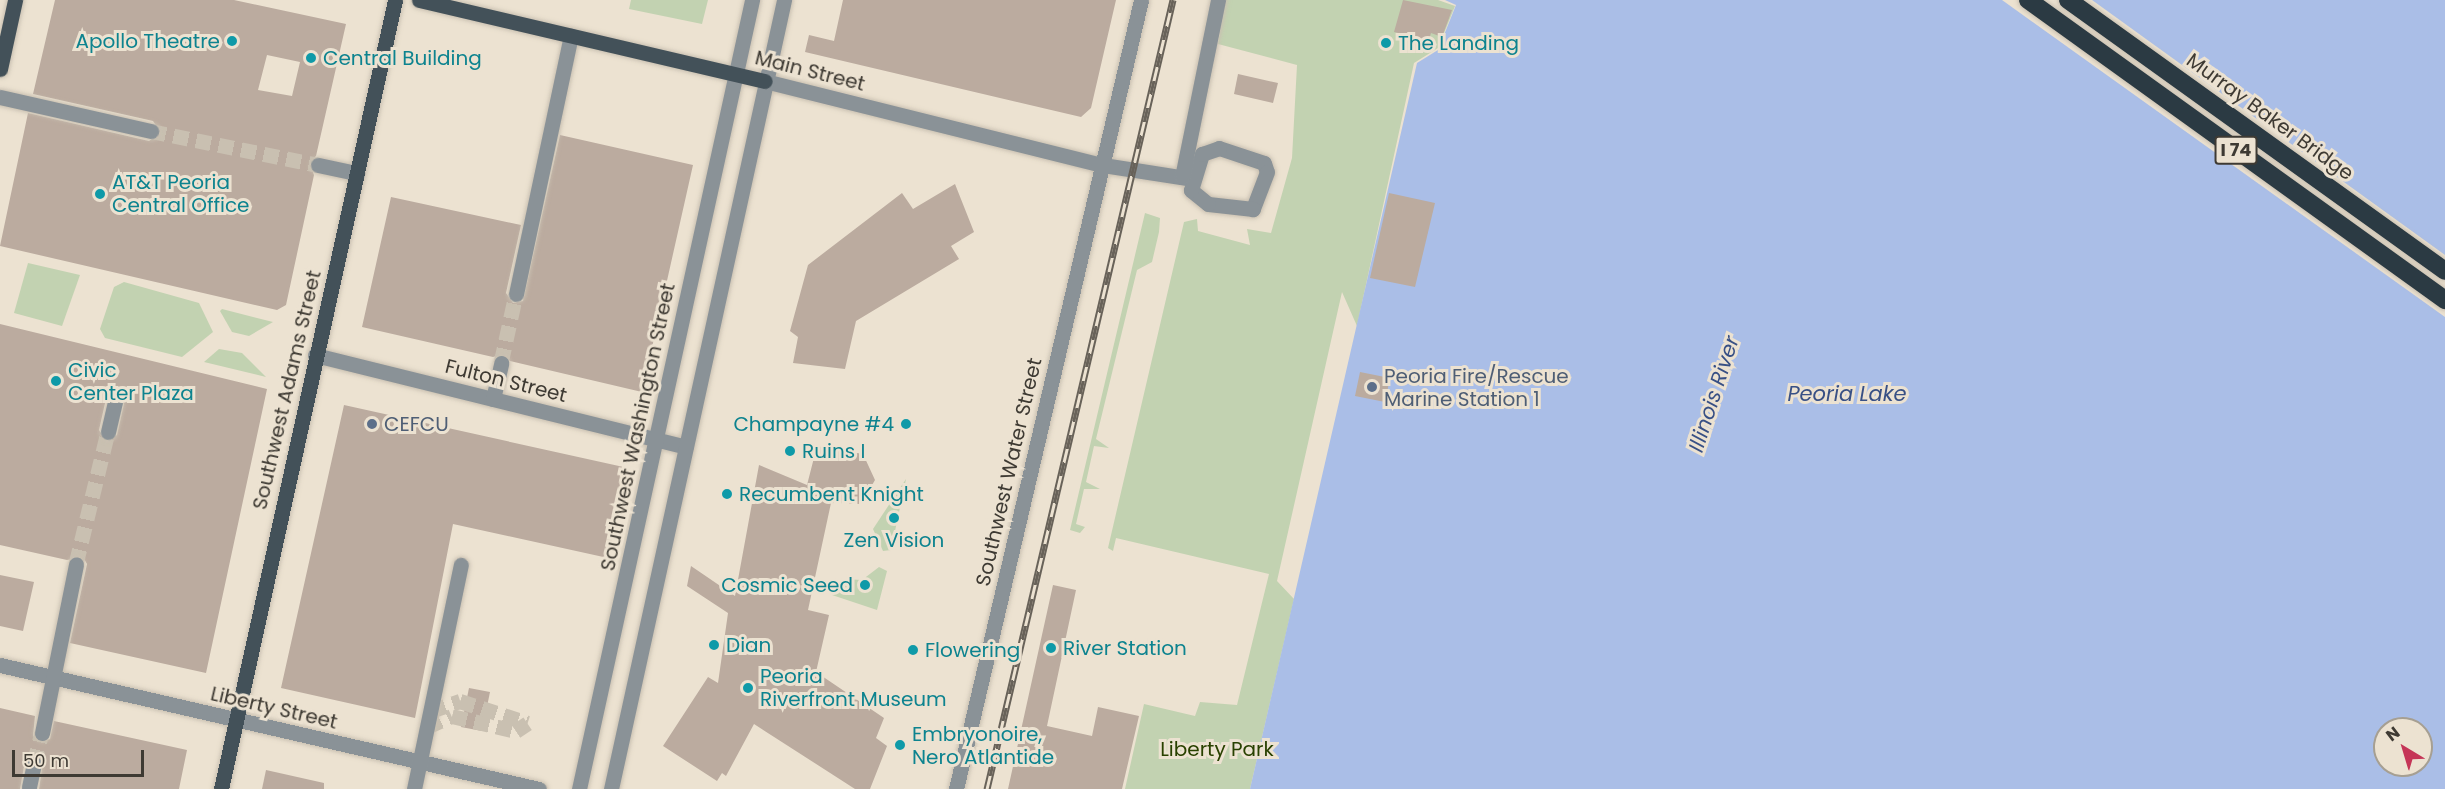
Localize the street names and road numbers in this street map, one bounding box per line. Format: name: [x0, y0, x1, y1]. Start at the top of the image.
street label: Main Street: [753, 46, 867, 96]
street label: Murray Baker Bridge: [2182, 48, 2358, 186]
road number: I 74: [2214, 135, 2258, 165]
street label: Southwest Adams Street: [248, 268, 326, 512]
street label: Southwest Washington Street: [596, 281, 680, 573]
street label: Fulton Street: [443, 354, 569, 408]
street label: Southwest Water Street: [971, 356, 1047, 588]
street label: Liberty Street: [208, 682, 340, 734]

